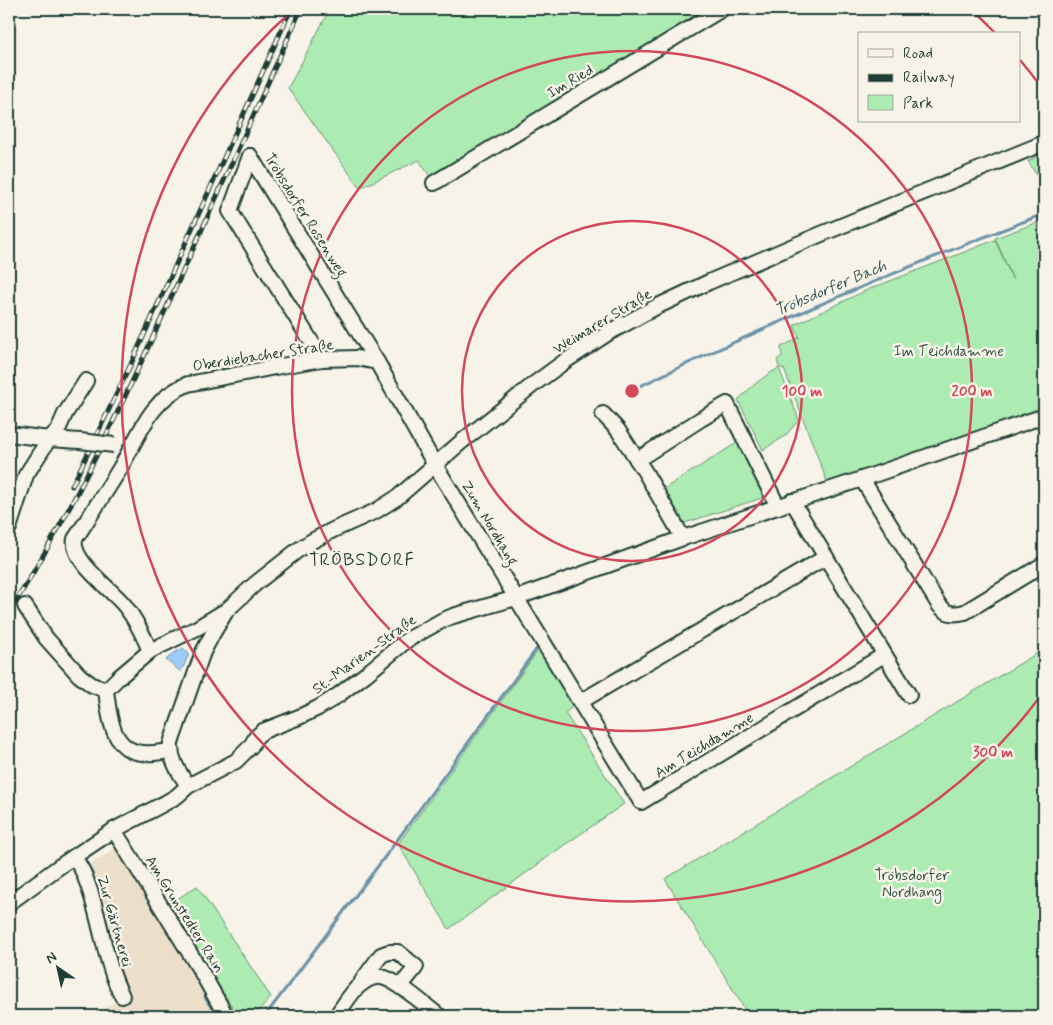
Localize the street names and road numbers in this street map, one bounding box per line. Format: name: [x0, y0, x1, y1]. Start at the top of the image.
street label: Im Ried: [544, 60, 597, 103]
street label: Tröbsdorfer Rosenweg: [258, 150, 352, 282]
street label: Weimarer Straße: [549, 284, 656, 359]
street label: Oberdiebacher Straße: [191, 335, 335, 377]
street label: Zum Nordhang: [455, 477, 522, 570]
street label: St.-Marien-Straße: [309, 610, 421, 699]
street label: Am Teichdamme: [651, 708, 758, 783]
street label: Am Grunstedter Rain: [140, 852, 228, 977]
street label: Zur Gärtnerei: [91, 873, 137, 969]

